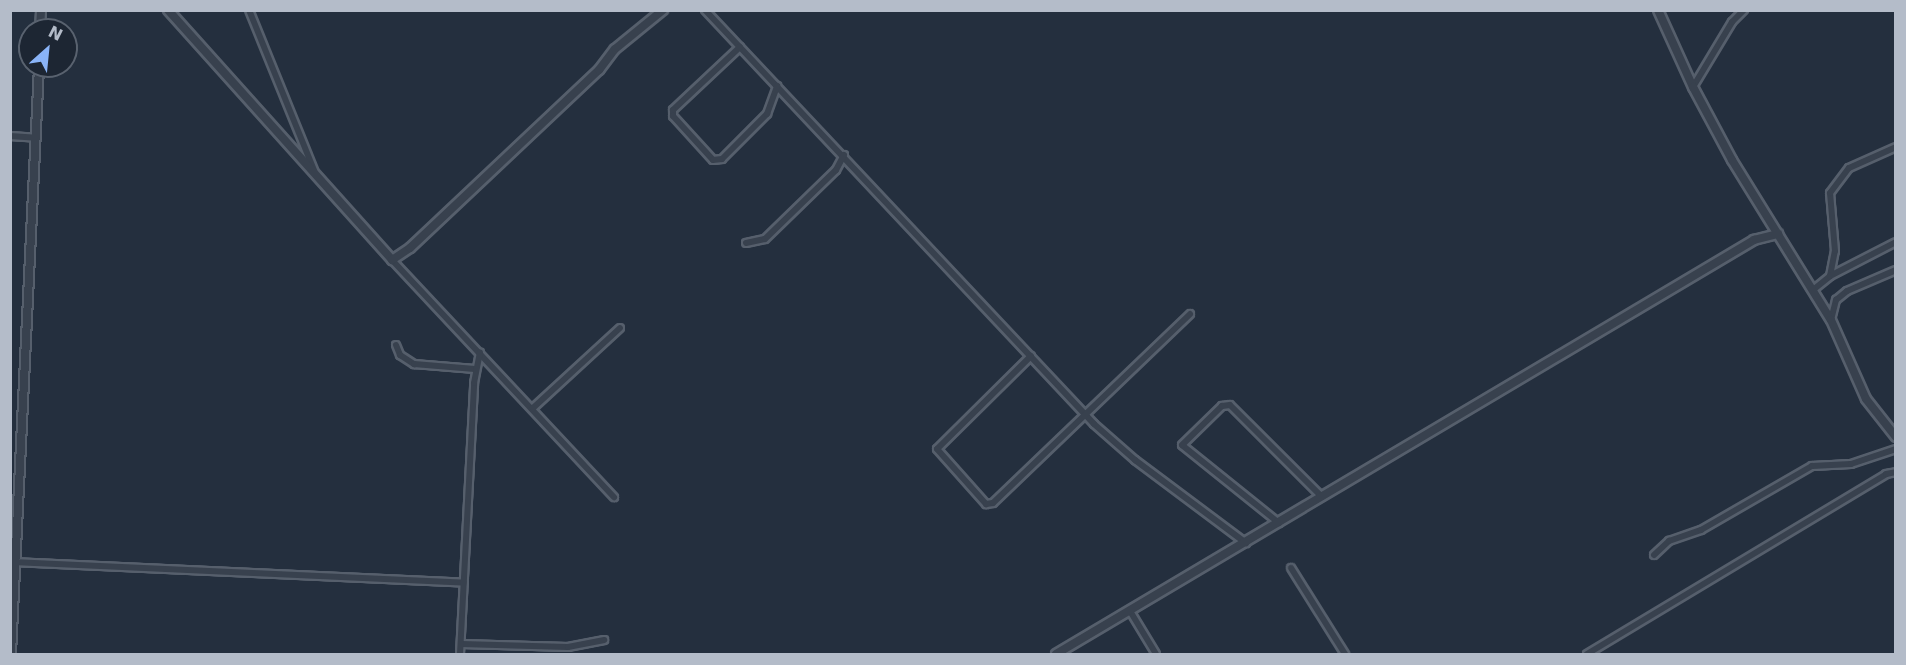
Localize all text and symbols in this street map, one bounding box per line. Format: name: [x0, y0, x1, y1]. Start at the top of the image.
north arrow: [18, 18, 78, 78]
text: N: [45, 22, 66, 45]

